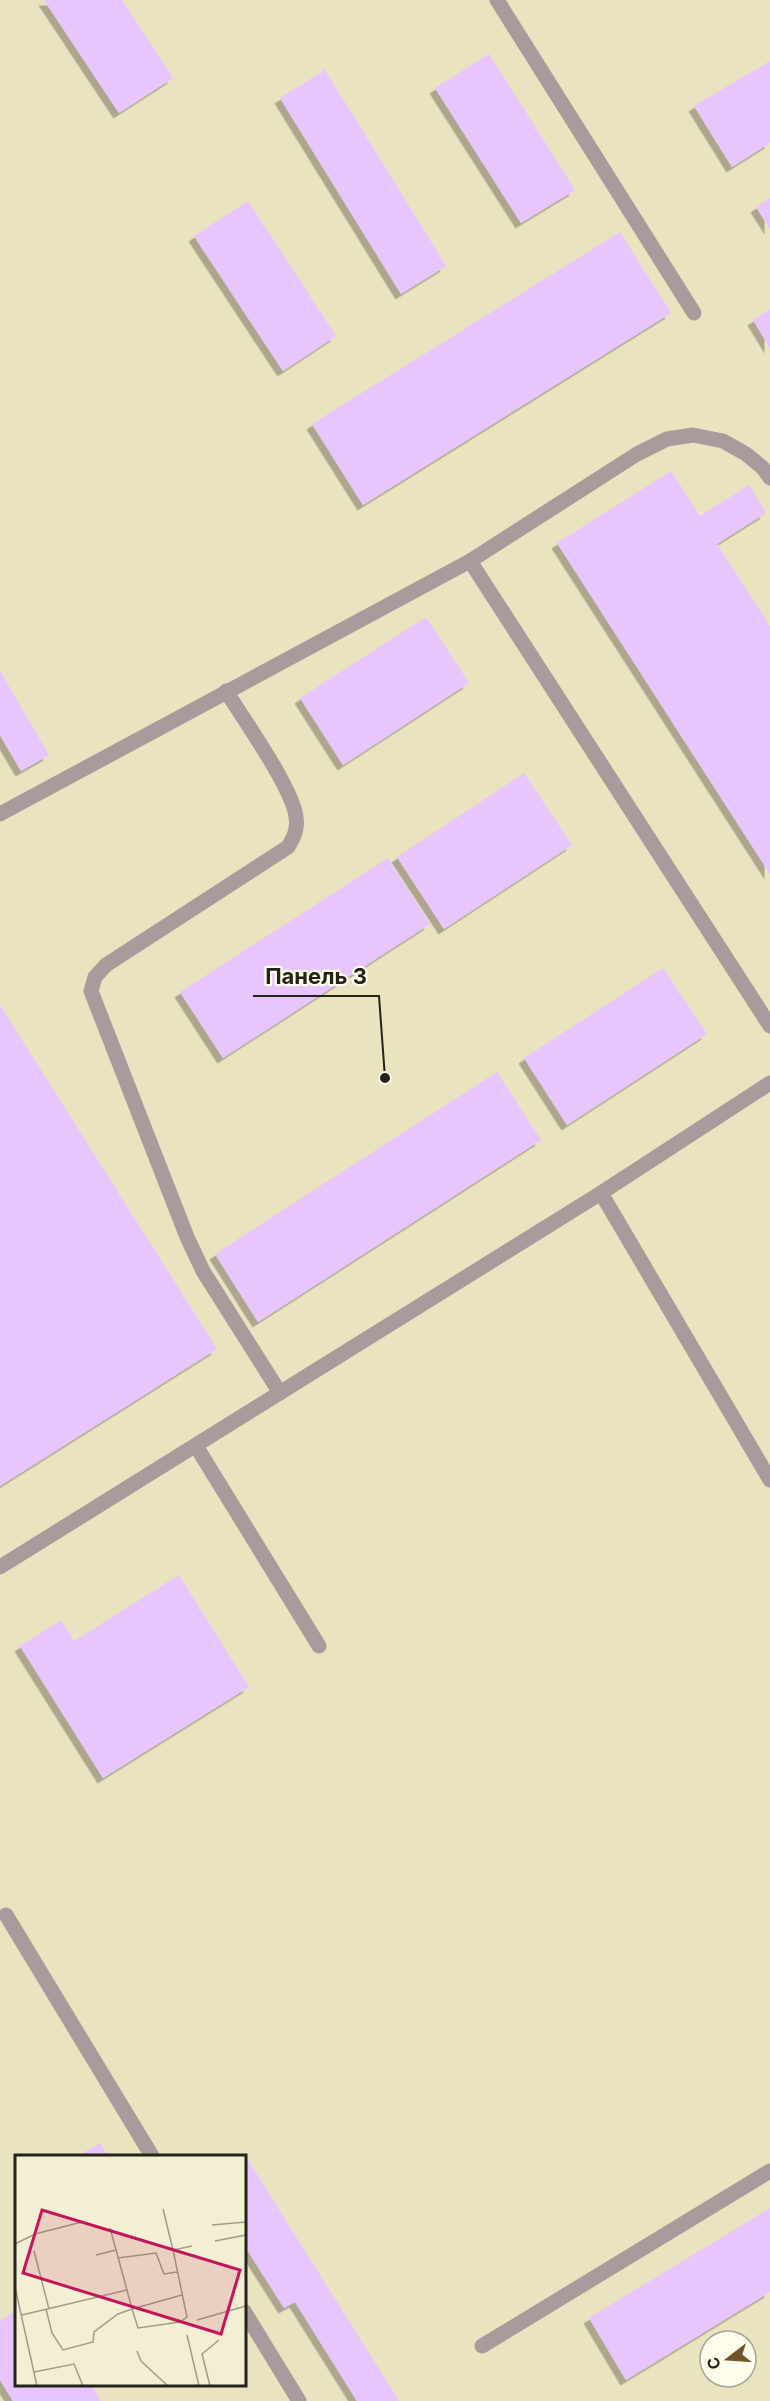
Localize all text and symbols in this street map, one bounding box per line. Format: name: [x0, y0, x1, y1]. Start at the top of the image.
callout: Панель 3: [253, 956, 379, 996]
text: Панель 3: [265, 963, 367, 989]
inset map: [15, 2155, 246, 2386]
north arrow: [698, 2329, 758, 2389]
text: С: [702, 2355, 725, 2372]

